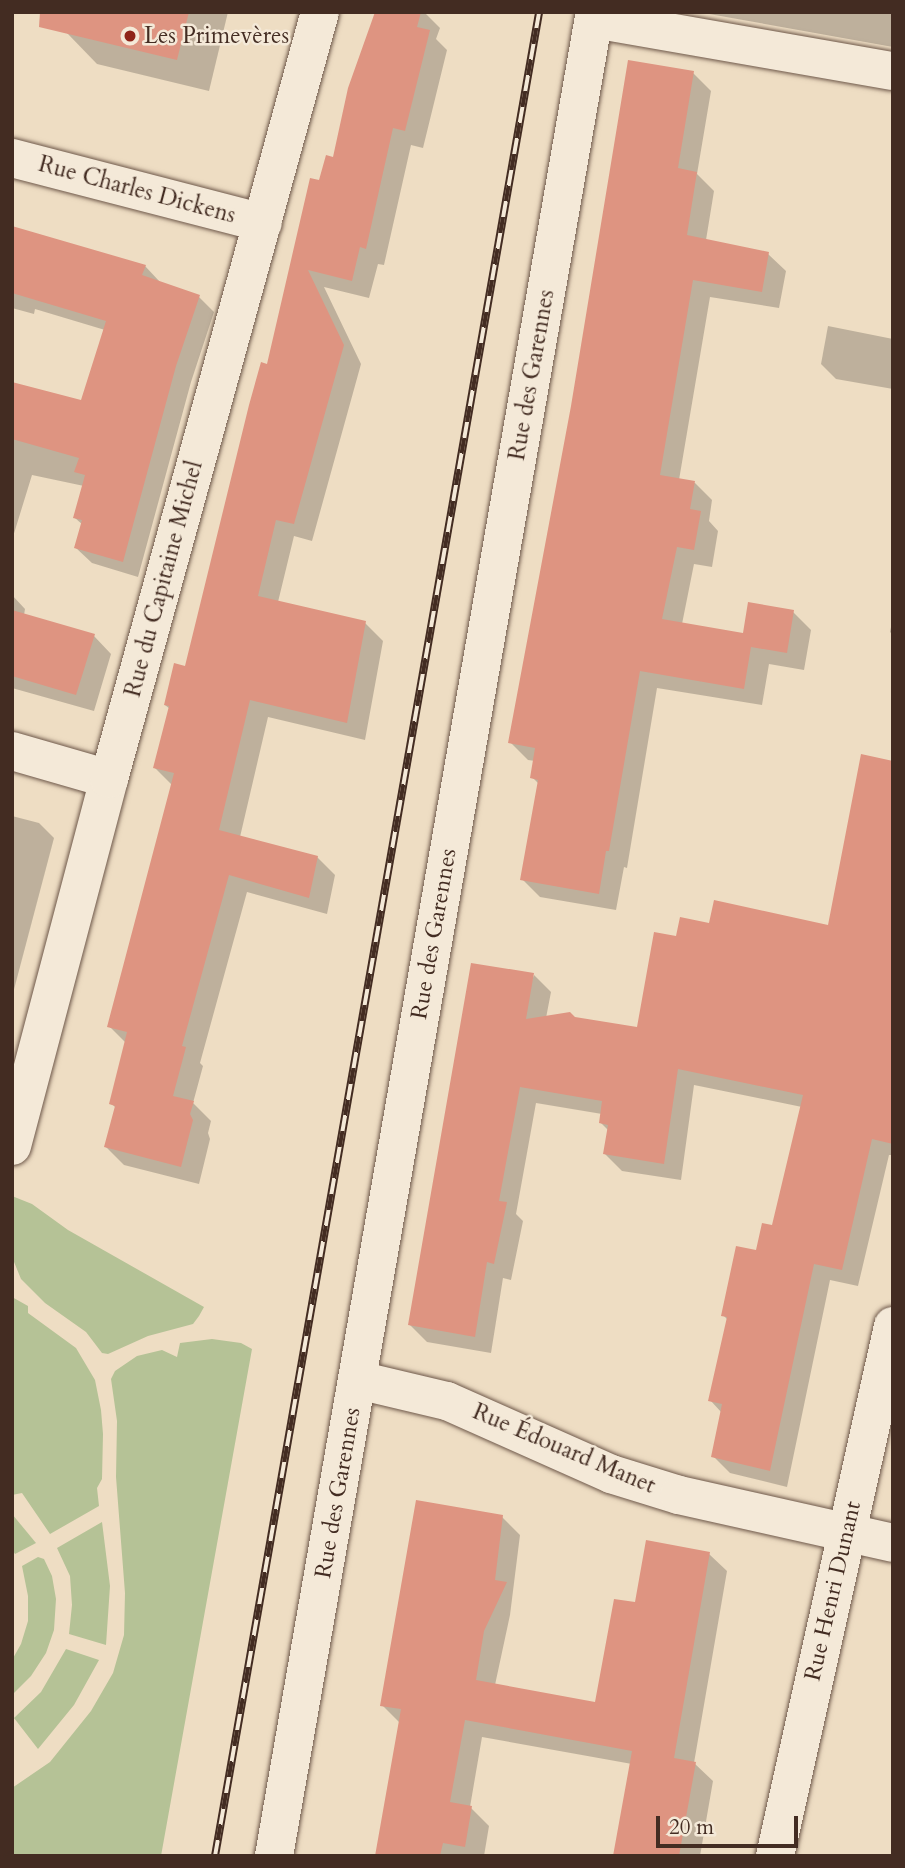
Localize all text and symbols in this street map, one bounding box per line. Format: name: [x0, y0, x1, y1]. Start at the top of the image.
place label: Les Primevères: [144, 22, 289, 50]
marker: Les Primevères: [122, 28, 138, 44]
street label: Rue Charles Dickens: [35, 150, 239, 230]
street label: Rue des Garennes: [503, 287, 561, 463]
street label: Rue du Capitaine Michel: [119, 458, 209, 700]
street label: Rue des Garennes: [405, 846, 463, 1022]
street label: Rue Édouard Manet: [468, 1398, 660, 1500]
street label: Rue des Garennes: [309, 1405, 367, 1581]
street label: Rue Henri Dunant: [799, 1498, 867, 1684]
scale bar: [660, 1801, 802, 1845]
text: 20 m: [669, 1813, 714, 1842]

